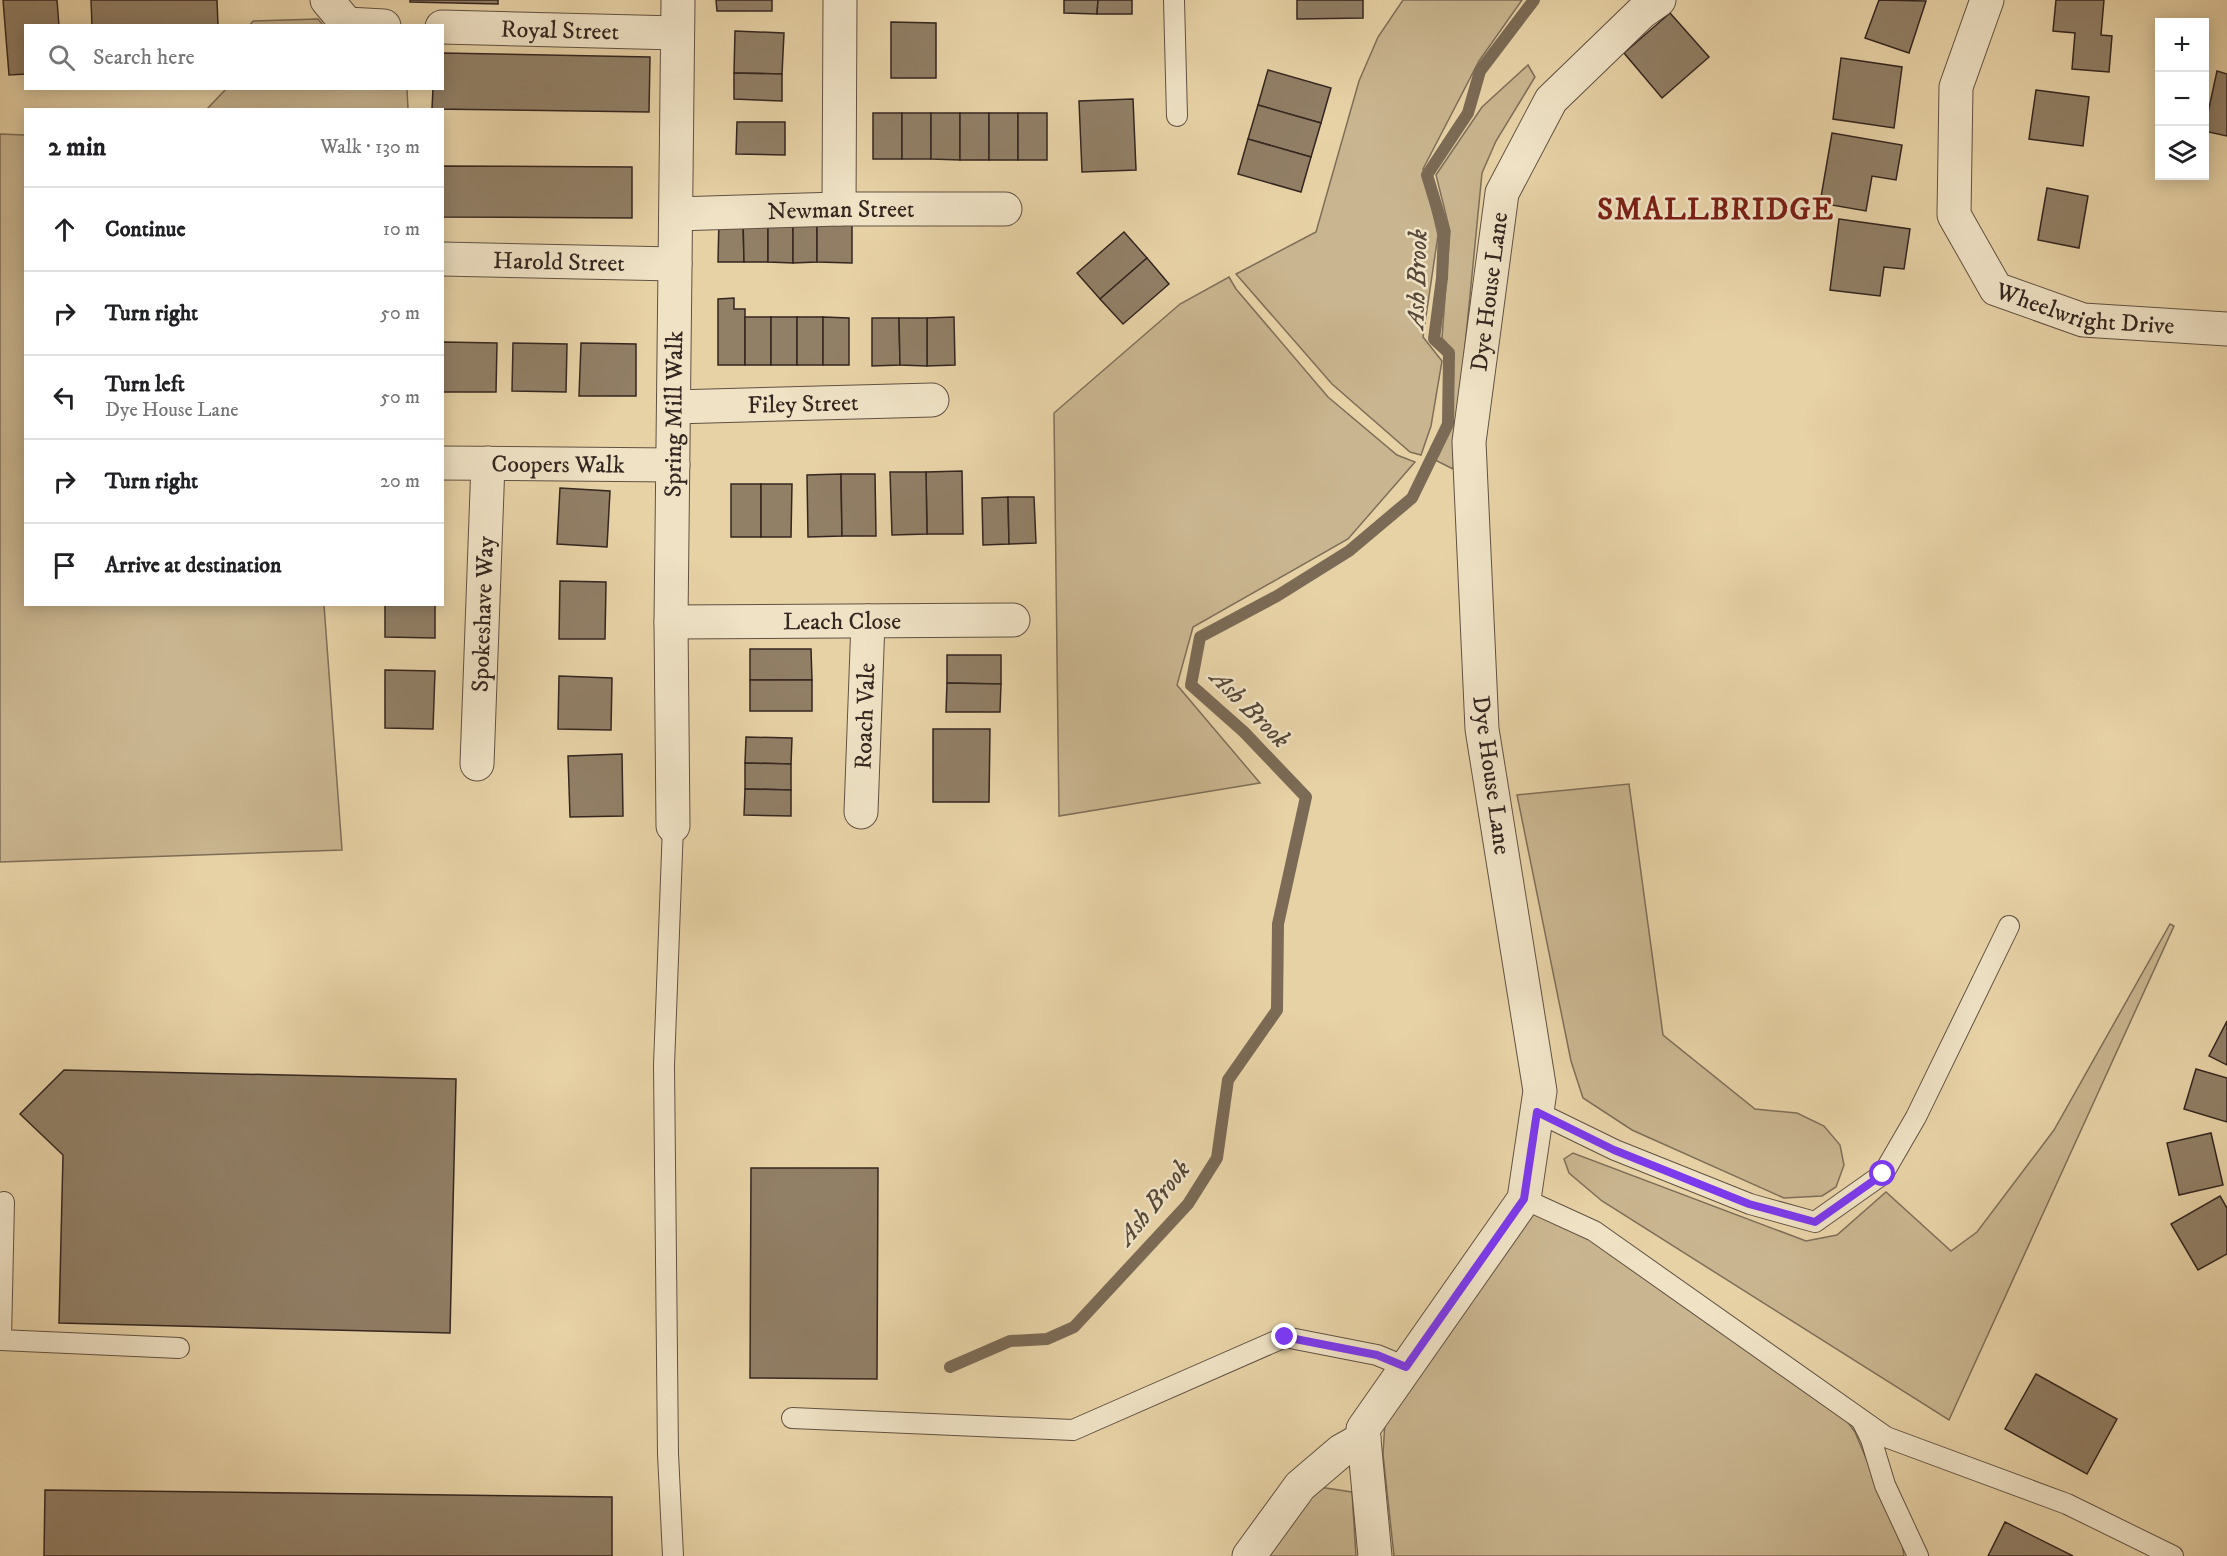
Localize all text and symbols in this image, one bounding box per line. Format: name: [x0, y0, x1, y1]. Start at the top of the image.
street label: Royal Street: [500, 15, 620, 48]
map controls: [2155, 18, 2209, 180]
button: +: [2155, 18, 2209, 72]
search box: [24, 24, 444, 90]
icon: search: [45, 41, 78, 74]
text: Search here: [93, 44, 195, 71]
button: −: [2155, 72, 2209, 126]
button: layers: [2155, 126, 2209, 180]
text: 2 min: [48, 131, 106, 164]
text: Walk · 130 m: [320, 135, 420, 160]
district label: SMALLBRIDGE: [1597, 192, 1835, 229]
street label: Newman Street: [767, 195, 915, 227]
street label: Dye House Lane: [1464, 210, 1515, 373]
icon: ahead: [48, 213, 81, 246]
text: Continue: [105, 216, 186, 243]
text: 10 m: [383, 217, 420, 242]
water label: Ash Brook: [1399, 229, 1436, 332]
street label: Harold Street: [493, 246, 626, 279]
street label: Wheelwright Drive: [1991, 276, 2175, 342]
icon: right: [48, 297, 81, 330]
text: Turn right: [105, 300, 198, 327]
text: 50 m: [380, 301, 420, 326]
street label: Spring Mill Walk: [658, 330, 690, 498]
text: Turn left: [105, 371, 185, 398]
icon: left: [48, 381, 81, 414]
text: 50 m: [380, 385, 420, 410]
street label: Filey Street: [747, 388, 859, 421]
text: Dye House Lane: [105, 398, 239, 423]
street label: Coopers Walk: [491, 449, 625, 481]
icon: right: [48, 465, 81, 498]
text: Turn right: [105, 468, 198, 495]
text: 20 m: [380, 469, 420, 494]
street label: Spokeshave Way: [466, 535, 501, 693]
icon: arrive: [48, 549, 81, 582]
text: Arrive at destination: [105, 552, 282, 579]
street label: Leach Close: [783, 607, 901, 637]
water label: Ash Brook: [1201, 660, 1297, 756]
street label: Roach Vale: [849, 662, 882, 770]
street label: Dye House Lane: [1465, 694, 1517, 857]
water label: Ash Brook: [1108, 1154, 1198, 1254]
route start: [1869, 1160, 1895, 1186]
route end: [1271, 1323, 1297, 1349]

